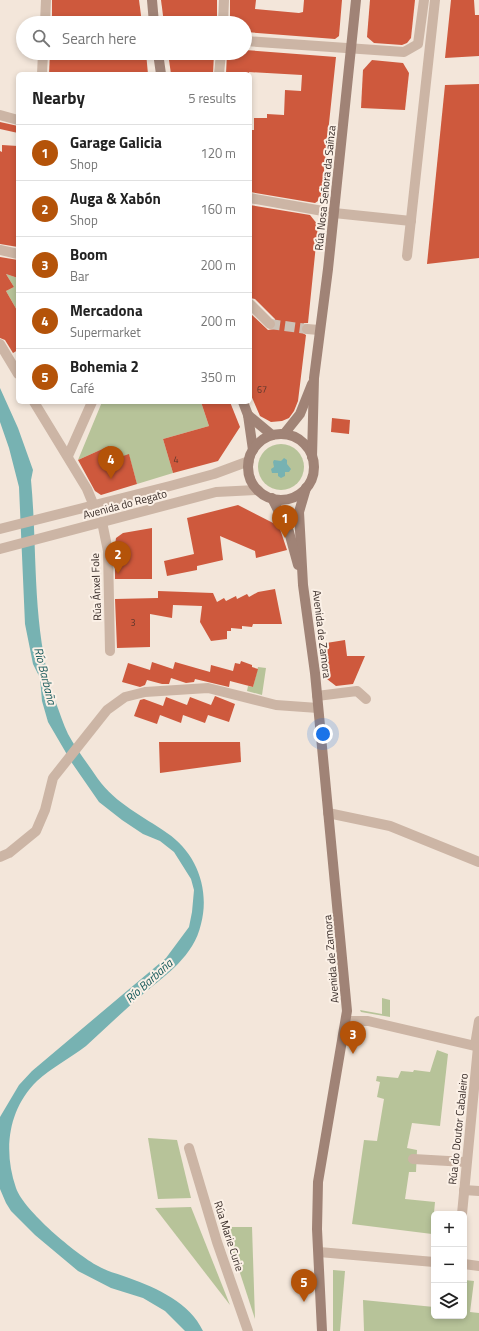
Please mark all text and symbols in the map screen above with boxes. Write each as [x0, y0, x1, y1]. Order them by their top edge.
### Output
search box [16, 16, 252, 60]
icon: search [30, 27, 52, 49]
text: Search here [62, 27, 136, 50]
text: Nearby [32, 85, 85, 111]
text: 5 results [188, 88, 236, 108]
street label: Rúa Nosa Señora da Saínza [310, 124, 340, 251]
text: Garage Galicia [70, 131, 162, 154]
text: 1 [41, 143, 49, 163]
text: 120 m [200, 143, 236, 163]
text: Shop [70, 154, 98, 174]
text: Auga & Xabón [70, 187, 161, 210]
text: 2 [41, 199, 49, 219]
text: 160 m [200, 199, 236, 219]
text: Shop [70, 210, 98, 230]
text: Boom [70, 243, 108, 266]
text: 3 [41, 255, 49, 275]
text: 200 m [200, 255, 236, 275]
text: Bar [70, 266, 89, 286]
text: Mercadona [70, 299, 143, 322]
text: 4 [41, 311, 49, 331]
text: 200 m [200, 311, 236, 331]
text: Supermarket [70, 322, 141, 342]
text: Bohemia 2 [70, 355, 139, 378]
text: 5 [41, 367, 49, 387]
text: 350 m [200, 367, 236, 387]
text: Café [70, 378, 94, 398]
house number: 67 [257, 383, 267, 396]
pin: 4 [98, 446, 124, 479]
house number: 4 [173, 453, 179, 466]
street label: Avenida do Regato [81, 485, 169, 523]
pin: 1 [272, 505, 298, 538]
pin: 2 [105, 541, 131, 574]
street label: Rúa Ánxel Fole [87, 552, 105, 621]
street label: Avenida de Zamora [309, 589, 335, 679]
house number: 3 [130, 616, 136, 629]
water label: Río Barbaña [29, 645, 62, 708]
your location [313, 724, 333, 744]
street label: Avenida de Zamora [319, 914, 343, 1004]
water label: Río Barbaña [121, 953, 177, 1007]
pin: 3 [340, 1021, 366, 1054]
street label: Rúa do Doutor Cabaleiro [444, 1072, 472, 1186]
street label: Rúa Marie Curie [210, 1199, 248, 1274]
map controls [431, 1211, 467, 1319]
button: + [431, 1211, 467, 1247]
button: − [431, 1247, 467, 1283]
pin: 5 [291, 1269, 317, 1302]
button: layers [431, 1283, 467, 1319]

